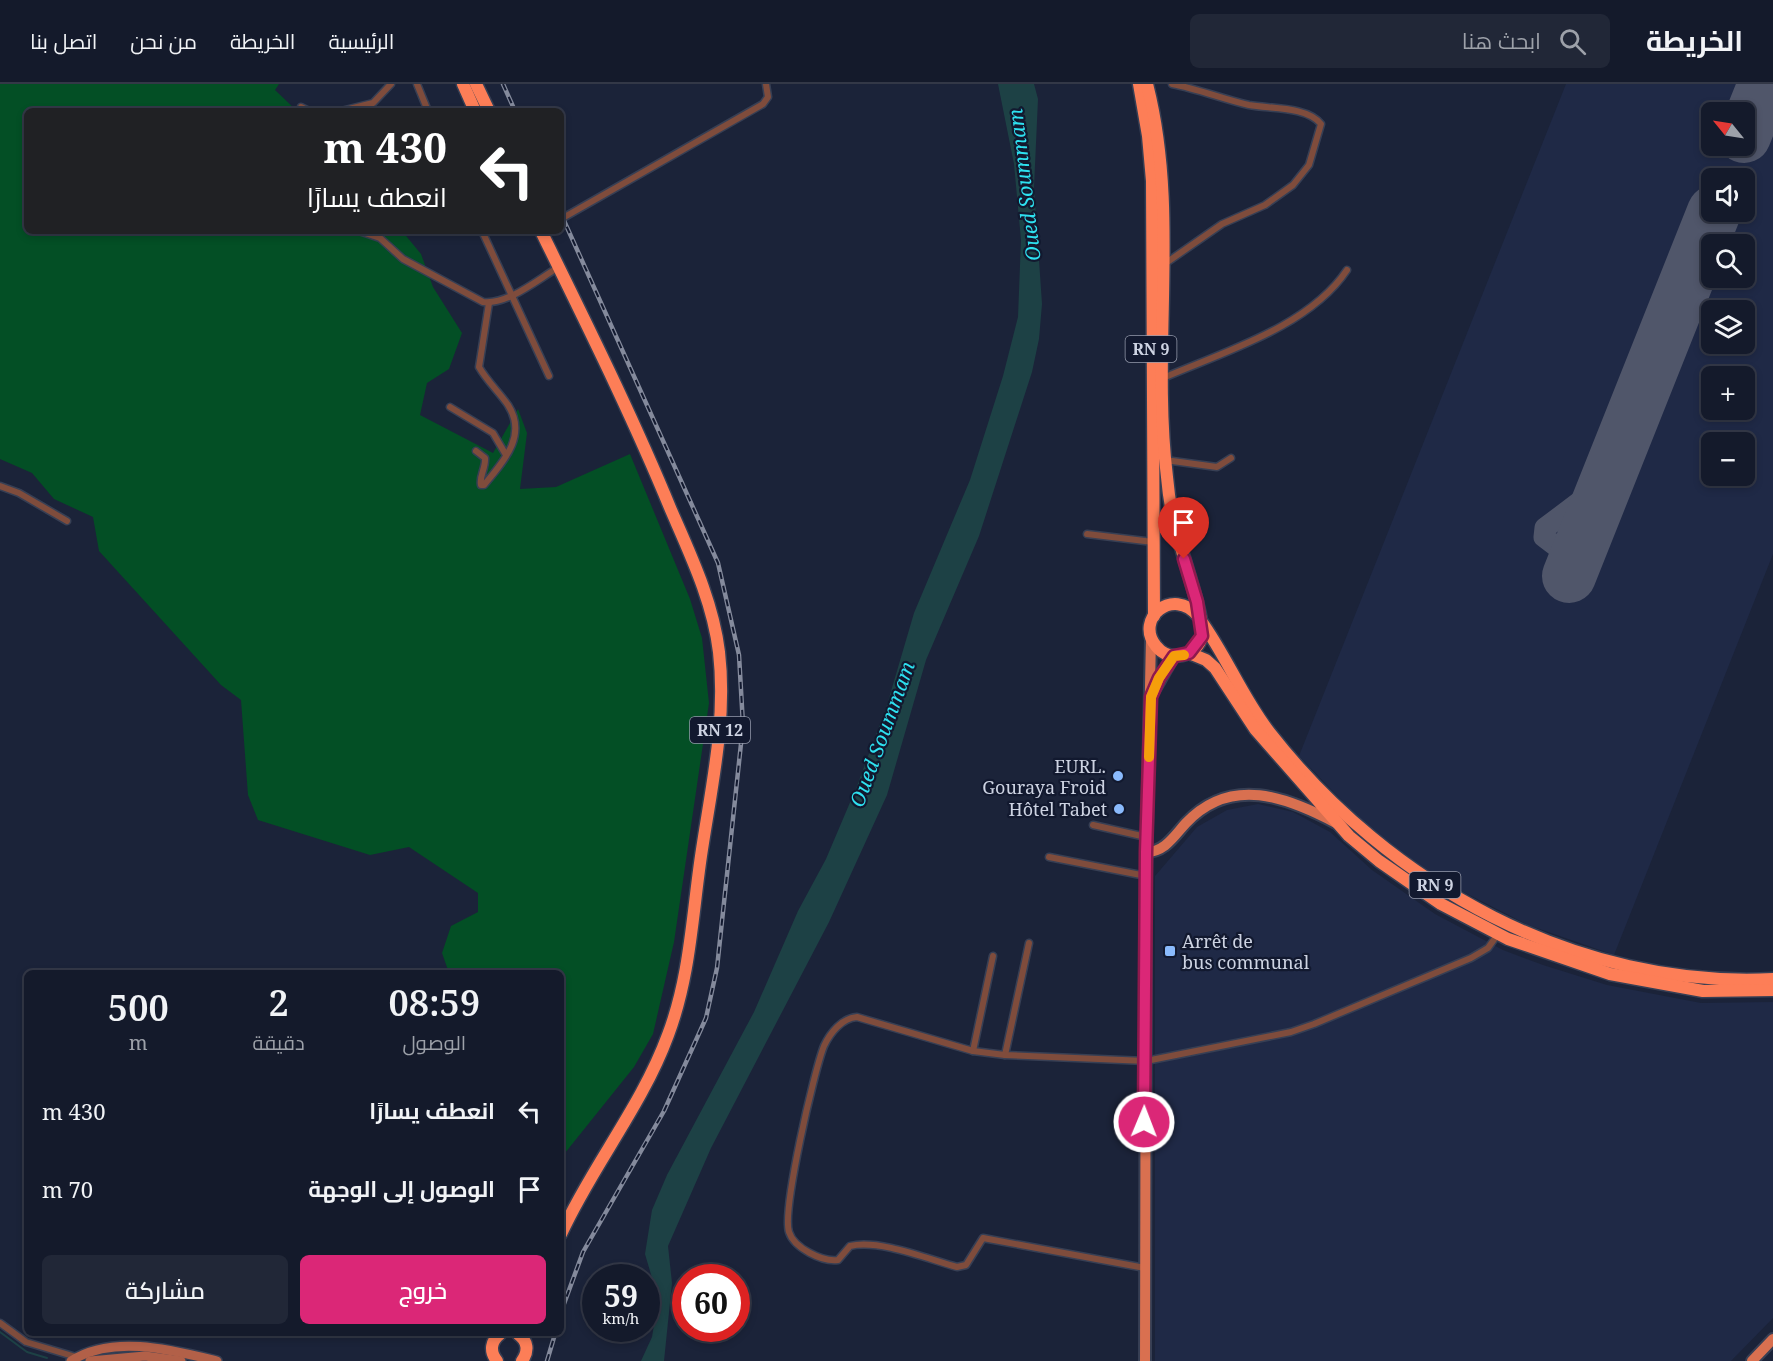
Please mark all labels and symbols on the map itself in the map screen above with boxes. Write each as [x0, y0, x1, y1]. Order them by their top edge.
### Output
north arrow [1701, 102, 1755, 156]
water label: Oued Soummam [1001, 107, 1047, 263]
road number: RN 9 [1126, 336, 1176, 362]
pin [1158, 497, 1209, 559]
water label: Oued Soummam [843, 657, 921, 811]
road number: RN 12 [690, 717, 750, 743]
place label: EURL. Gouraya Froid [982, 754, 1106, 799]
marker: EURL. Gouraya Froid [1111, 769, 1125, 783]
place label: Hôtel Tabet [1008, 797, 1107, 821]
marker: Hôtel Tabet [1112, 802, 1126, 816]
road number: RN 9 [1410, 872, 1460, 898]
place label: Arrêt de bus communal [1182, 929, 1310, 974]
marker: Arrêt de bus communal [1163, 944, 1177, 958]
position arrow [1112, 1090, 1176, 1154]
speed limit sign: 60 [672, 1264, 750, 1342]

